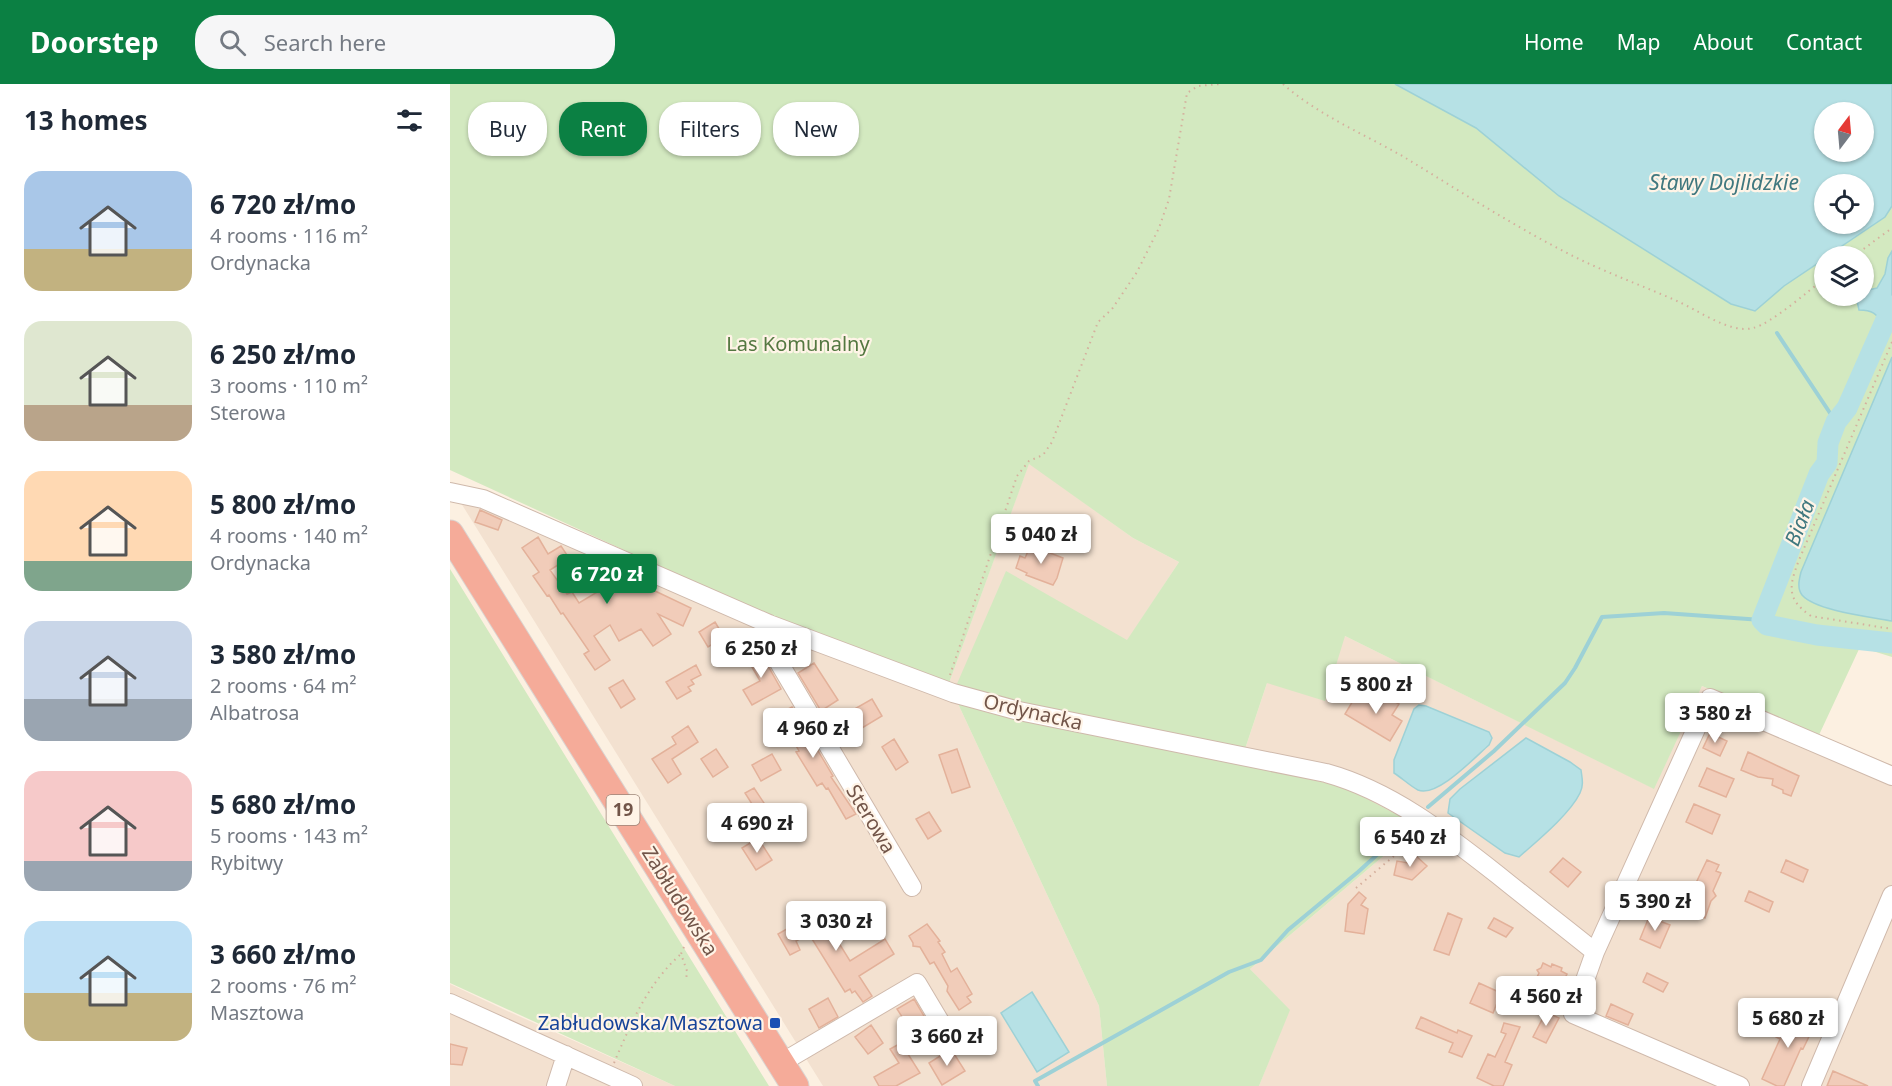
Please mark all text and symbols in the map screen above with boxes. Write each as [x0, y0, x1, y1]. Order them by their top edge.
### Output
search box [195, 15, 615, 69]
text: Doorstep [30, 23, 159, 61]
icon: search [216, 26, 249, 59]
text: Search here [264, 27, 386, 57]
text: Home [1524, 28, 1584, 56]
text: Map [1617, 28, 1660, 56]
text: About [1693, 28, 1753, 56]
text: Contact [1786, 28, 1862, 56]
text: 13 homes [24, 102, 148, 138]
chip: Buy [468, 102, 547, 156]
chip: Rent [559, 102, 647, 156]
chip: Filters [659, 102, 761, 156]
chip: New [773, 102, 859, 156]
north arrow [1814, 102, 1874, 162]
map controls [1814, 102, 1874, 306]
icon: filters [393, 104, 426, 137]
water label: Stawy Dojlidzkie [1649, 168, 1799, 196]
button: locate [1814, 174, 1874, 234]
text: 6 720 zł/mo [210, 186, 356, 222]
icon: home [72, 195, 144, 267]
text: 4 rooms · 116 m² [210, 222, 368, 249]
button: layers [1814, 246, 1874, 306]
text: Ordynacka [210, 249, 311, 276]
park label: Las Komunalny [726, 330, 870, 357]
text: 6 250 zł/mo [210, 336, 356, 372]
icon: home [72, 345, 144, 417]
text: 3 rooms · 110 m² [210, 372, 368, 399]
text: Sterowa [210, 399, 286, 426]
text: 5 800 zł/mo [210, 486, 356, 522]
icon: home [72, 495, 144, 567]
water label: Biała [1778, 495, 1821, 550]
pin: 5 040 zł [979, 514, 1103, 565]
text: 5 040 zł [1005, 520, 1077, 547]
text: 4 rooms · 140 m² [210, 522, 368, 549]
text: Ordynacka [210, 549, 311, 576]
pin: 6 720 zł [545, 554, 669, 605]
text: 6 720 zł [571, 560, 643, 587]
pin: 6 250 zł [699, 628, 823, 679]
text: 6 250 zł [725, 634, 797, 661]
text: 3 580 zł/mo [210, 636, 356, 672]
icon: home [72, 645, 144, 717]
pin: 5 800 zł [1314, 664, 1438, 715]
text: 5 800 zł [1340, 670, 1412, 697]
text: 2 rooms · 64 m² [210, 672, 357, 699]
street label: Ordynacka [981, 687, 1085, 736]
pin: 3 580 zł [1653, 693, 1777, 744]
text: Albatrosa [210, 699, 299, 726]
text: 3 580 zł [1679, 699, 1751, 726]
pin: 4 960 zł [751, 708, 875, 759]
text: 4 960 zł [777, 714, 849, 741]
street label: Sterowa [840, 779, 903, 858]
text: 5 680 zł/mo [210, 786, 356, 822]
icon: home [72, 795, 144, 867]
road number: 19 [606, 795, 640, 825]
pin: 4 690 zł [695, 803, 819, 854]
text: 4 690 zł [721, 809, 793, 836]
pin: 6 540 zł [1348, 817, 1472, 868]
text: 5 rooms · 143 m² [210, 822, 368, 849]
text: 6 540 zł [1374, 823, 1446, 850]
street label: Zabłudowska [636, 841, 725, 960]
text: Rybitwy [210, 849, 283, 876]
pin: 5 390 zł [1593, 881, 1717, 932]
text: 5 390 zł [1619, 887, 1691, 914]
pin: 3 030 zł [774, 901, 898, 952]
text: 3 030 zł [800, 907, 872, 934]
text: 3 660 zł/mo [210, 936, 356, 972]
icon: home [72, 945, 144, 1017]
text: 2 rooms · 76 m² [210, 972, 357, 999]
pin: 4 560 zł [1484, 976, 1608, 1027]
text: 4 560 zł [1510, 982, 1582, 1009]
pin: 5 680 zł [1726, 998, 1850, 1049]
text: Masztowa [210, 999, 304, 1026]
text: 5 680 zł [1752, 1004, 1824, 1031]
place label: Zabłudowska/Masztowa [538, 1009, 763, 1036]
marker: Zabłudowska/Masztowa [768, 1016, 782, 1030]
pin: 3 660 zł [885, 1016, 1009, 1067]
text: 3 660 zł [911, 1022, 983, 1049]

